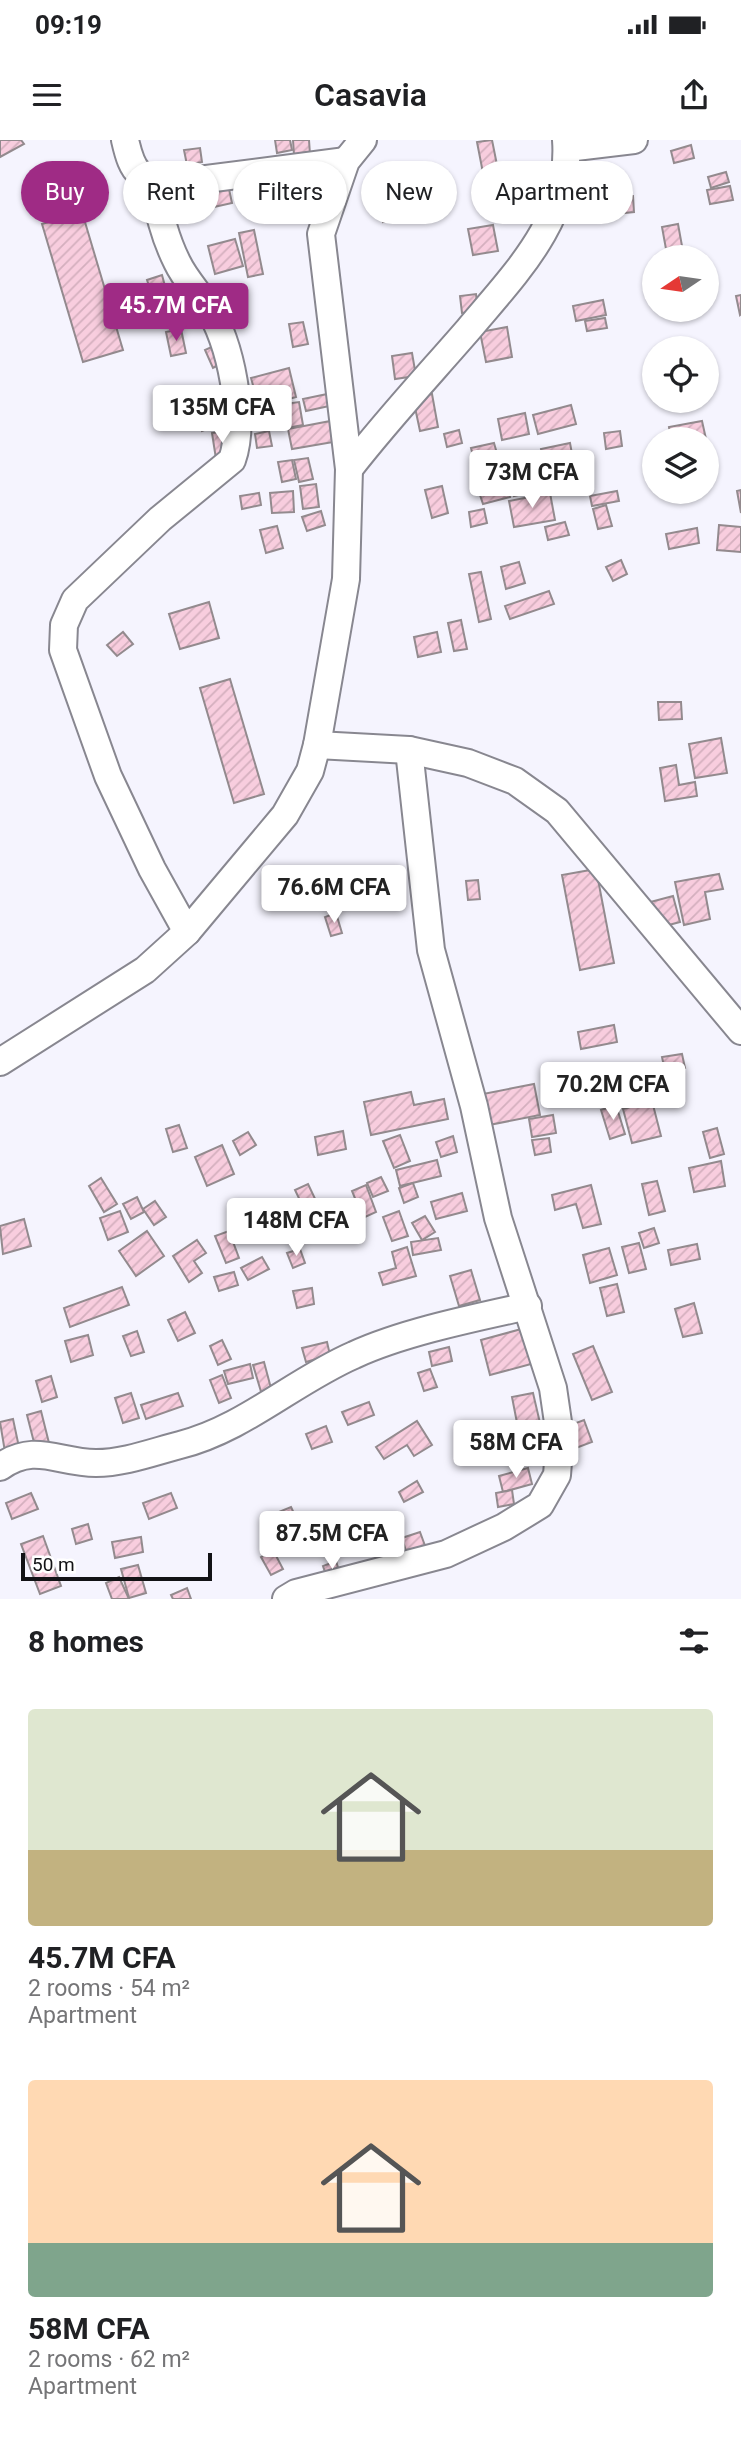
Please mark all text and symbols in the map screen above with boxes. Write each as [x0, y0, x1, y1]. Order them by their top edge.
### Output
text: 09:19 [35, 10, 102, 40]
icon: menu [28, 76, 66, 114]
text: Casavia [314, 76, 427, 114]
icon: share [675, 76, 713, 114]
chip: Buy [21, 161, 109, 224]
chip: Rent [123, 161, 219, 224]
chip: Filters [233, 161, 347, 224]
chip: New [361, 161, 457, 224]
chip: Apartment [471, 161, 633, 224]
north arrow [642, 245, 719, 322]
map controls [642, 245, 719, 504]
pin: 45.7M CFA [96, 284, 256, 343]
text: 45.7M CFA [119, 292, 233, 319]
button: locate [642, 336, 719, 413]
pin: 135M CFA [150, 386, 294, 445]
text: 135M CFA [169, 394, 275, 421]
button: layers [642, 427, 719, 504]
pin: 73M CFA [467, 450, 597, 510]
text: 73M CFA [485, 459, 579, 486]
pin: 76.6M CFA [254, 866, 414, 925]
text: 76.6M CFA [277, 874, 391, 901]
pin: 70.2M CFA [533, 1062, 693, 1122]
text: 70.2M CFA [556, 1071, 670, 1098]
pin: 148M CFA [224, 1198, 368, 1258]
text: 148M CFA [243, 1207, 349, 1234]
pin: 58M CFA [451, 1420, 581, 1480]
text: 58M CFA [469, 1429, 563, 1456]
pin: 87.5M CFA [252, 1512, 412, 1571]
text: 87.5M CFA [275, 1520, 389, 1547]
scale bar [21, 1550, 212, 1582]
text: 50 m [32, 1553, 75, 1576]
icon: filters [675, 1622, 713, 1660]
text: 8 homes [28, 1624, 144, 1659]
icon: home [308, 1754, 434, 1880]
text: 45.7M CFA [28, 1940, 176, 1975]
text: 2 rooms · 54 m² [28, 1975, 190, 2002]
text: Apartment [28, 2002, 137, 2029]
icon: home [308, 2125, 434, 2251]
text: 58M CFA [28, 2311, 150, 2346]
text: 2 rooms · 62 m² [28, 2346, 190, 2373]
text: Apartment [28, 2373, 137, 2400]

